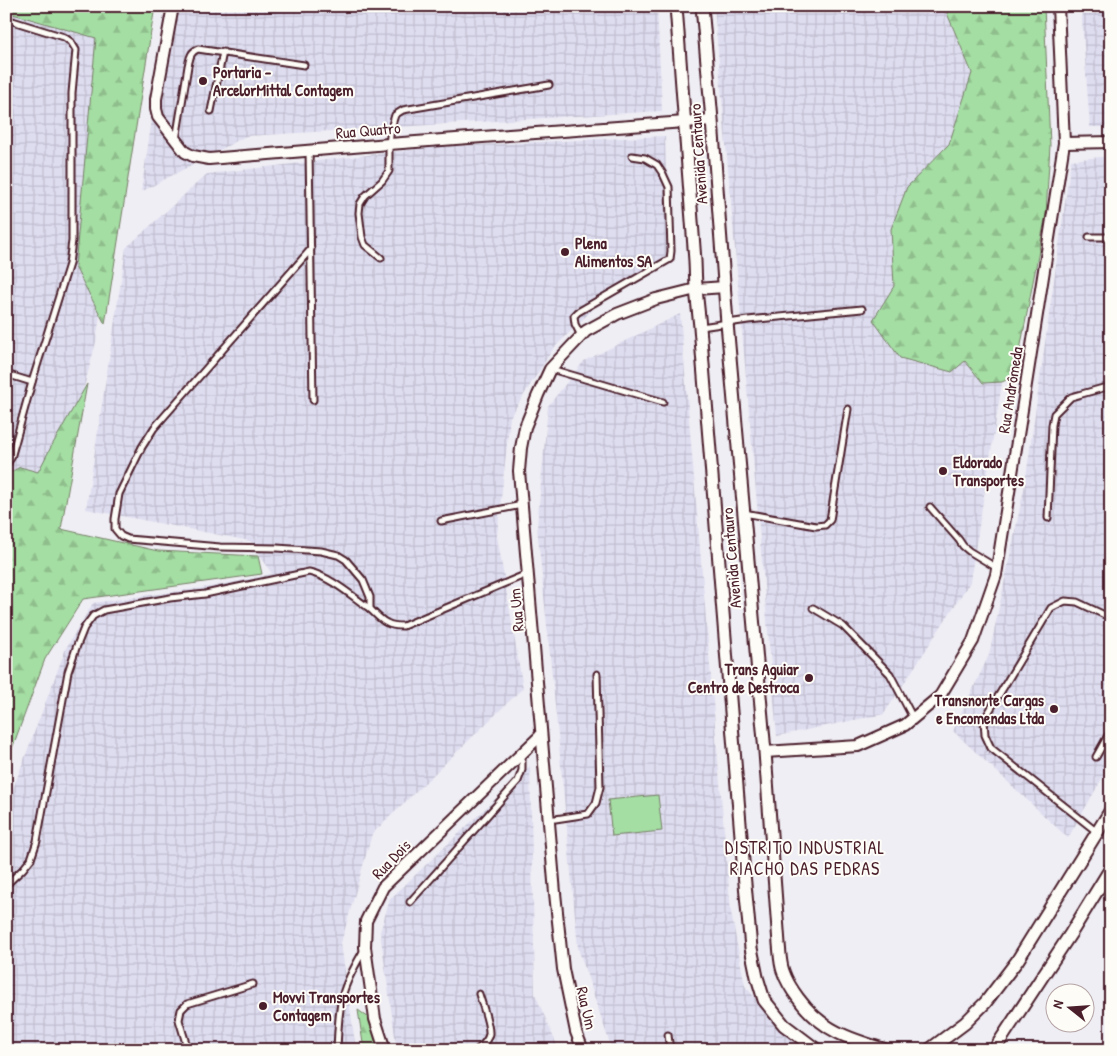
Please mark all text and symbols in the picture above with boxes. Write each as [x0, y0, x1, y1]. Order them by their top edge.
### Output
place label: Portaria - ArcelorMittal Contagem [213, 61, 353, 102]
marker: Portaria - ArcelorMittal Contagem [197, 75, 209, 87]
street label: Avenida Centauro [683, 102, 712, 205]
street label: Rua Quatro [335, 116, 402, 144]
place label: Plena Alimentos SA [575, 232, 652, 272]
marker: Plena Alimentos SA [559, 246, 571, 258]
street label: Rua Andrômeda [992, 345, 1028, 435]
place label: Eldorado Transportes [952, 451, 1025, 492]
marker: Eldorado Transportes [937, 465, 949, 477]
street label: Avenida Centauro [716, 506, 746, 609]
street label: Rua Um [503, 587, 529, 633]
place label: Trans Aguiar Centro de Destroca [688, 658, 800, 698]
marker: Trans Aguiar Centro de Destroca [803, 672, 815, 684]
place label: Transnorte Cargas e Encomendas Ltda [934, 689, 1045, 729]
marker: Transnorte Cargas e Encomendas Ltda [1048, 703, 1060, 715]
street label: Rua Dois [367, 834, 415, 884]
district label: DISTRITO INDUSTRIAL RIACHO DAS PEDRAS [725, 835, 885, 881]
street label: Rua Um [571, 984, 603, 1032]
north arrow [1044, 984, 1094, 1034]
place label: Movvi Transportes Contagem [273, 986, 381, 1027]
text: N [1047, 997, 1067, 1010]
marker: Movvi Transportes Contagem [257, 1000, 269, 1012]

